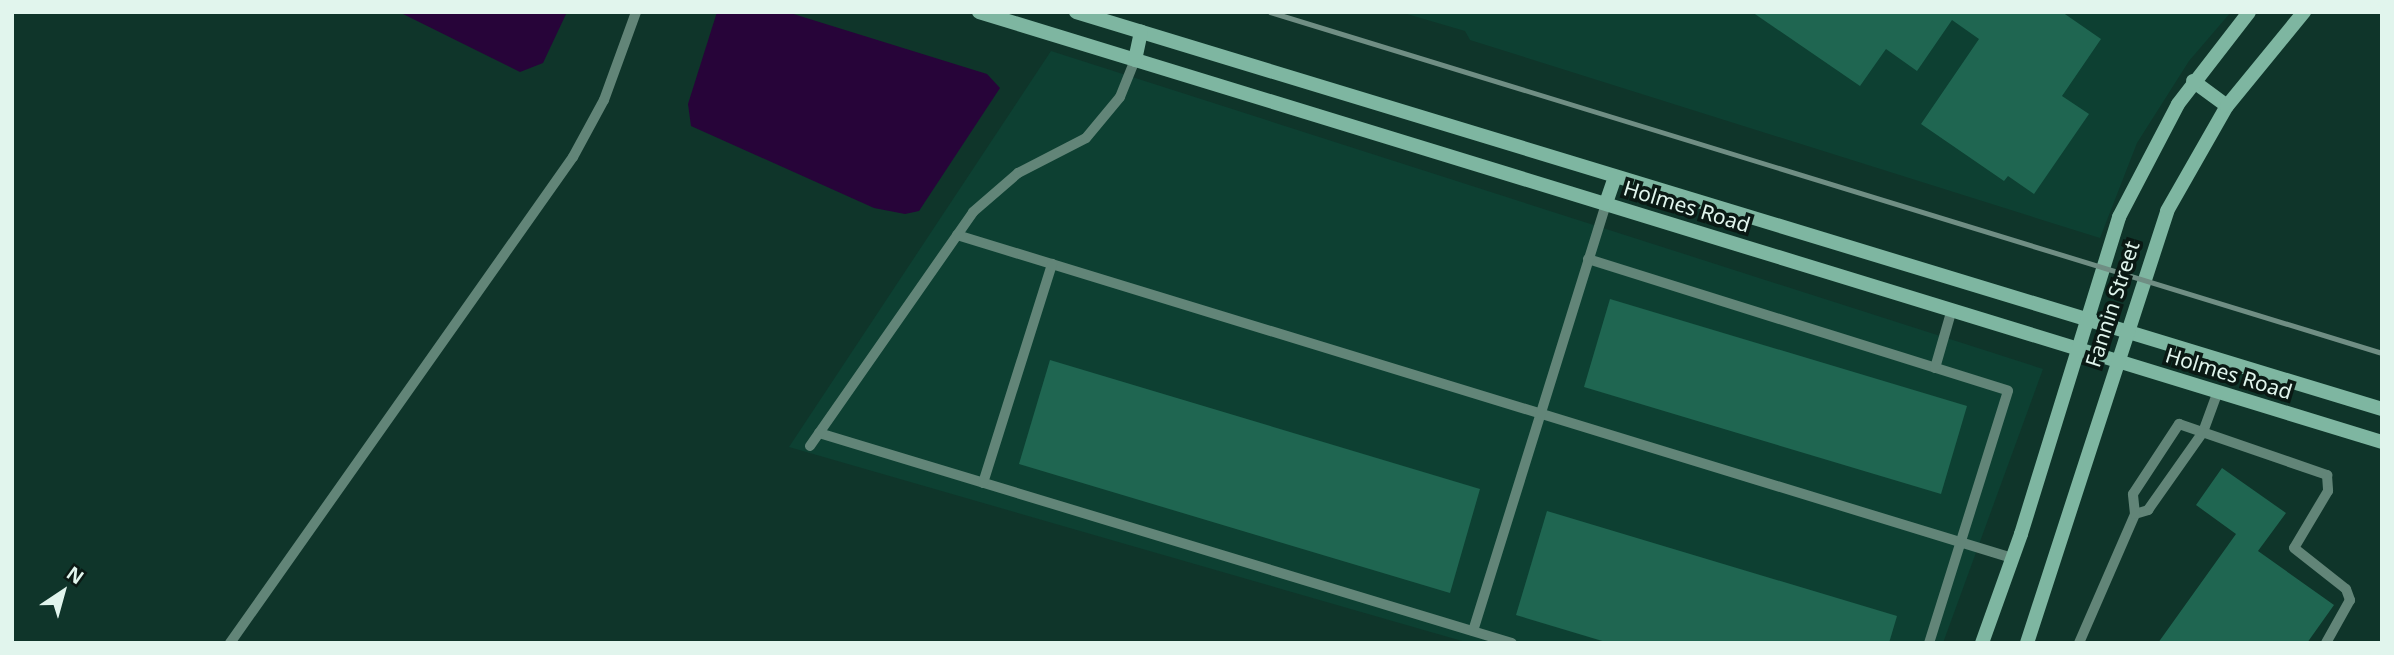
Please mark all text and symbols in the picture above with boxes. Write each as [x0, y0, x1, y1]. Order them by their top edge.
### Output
street label: Holmes Road [1621, 175, 1753, 237]
street label: Fannin Street [2080, 238, 2144, 370]
street label: Holmes Road [2163, 342, 2295, 404]
north arrow [28, 557, 98, 627]
text: N [61, 560, 89, 590]

